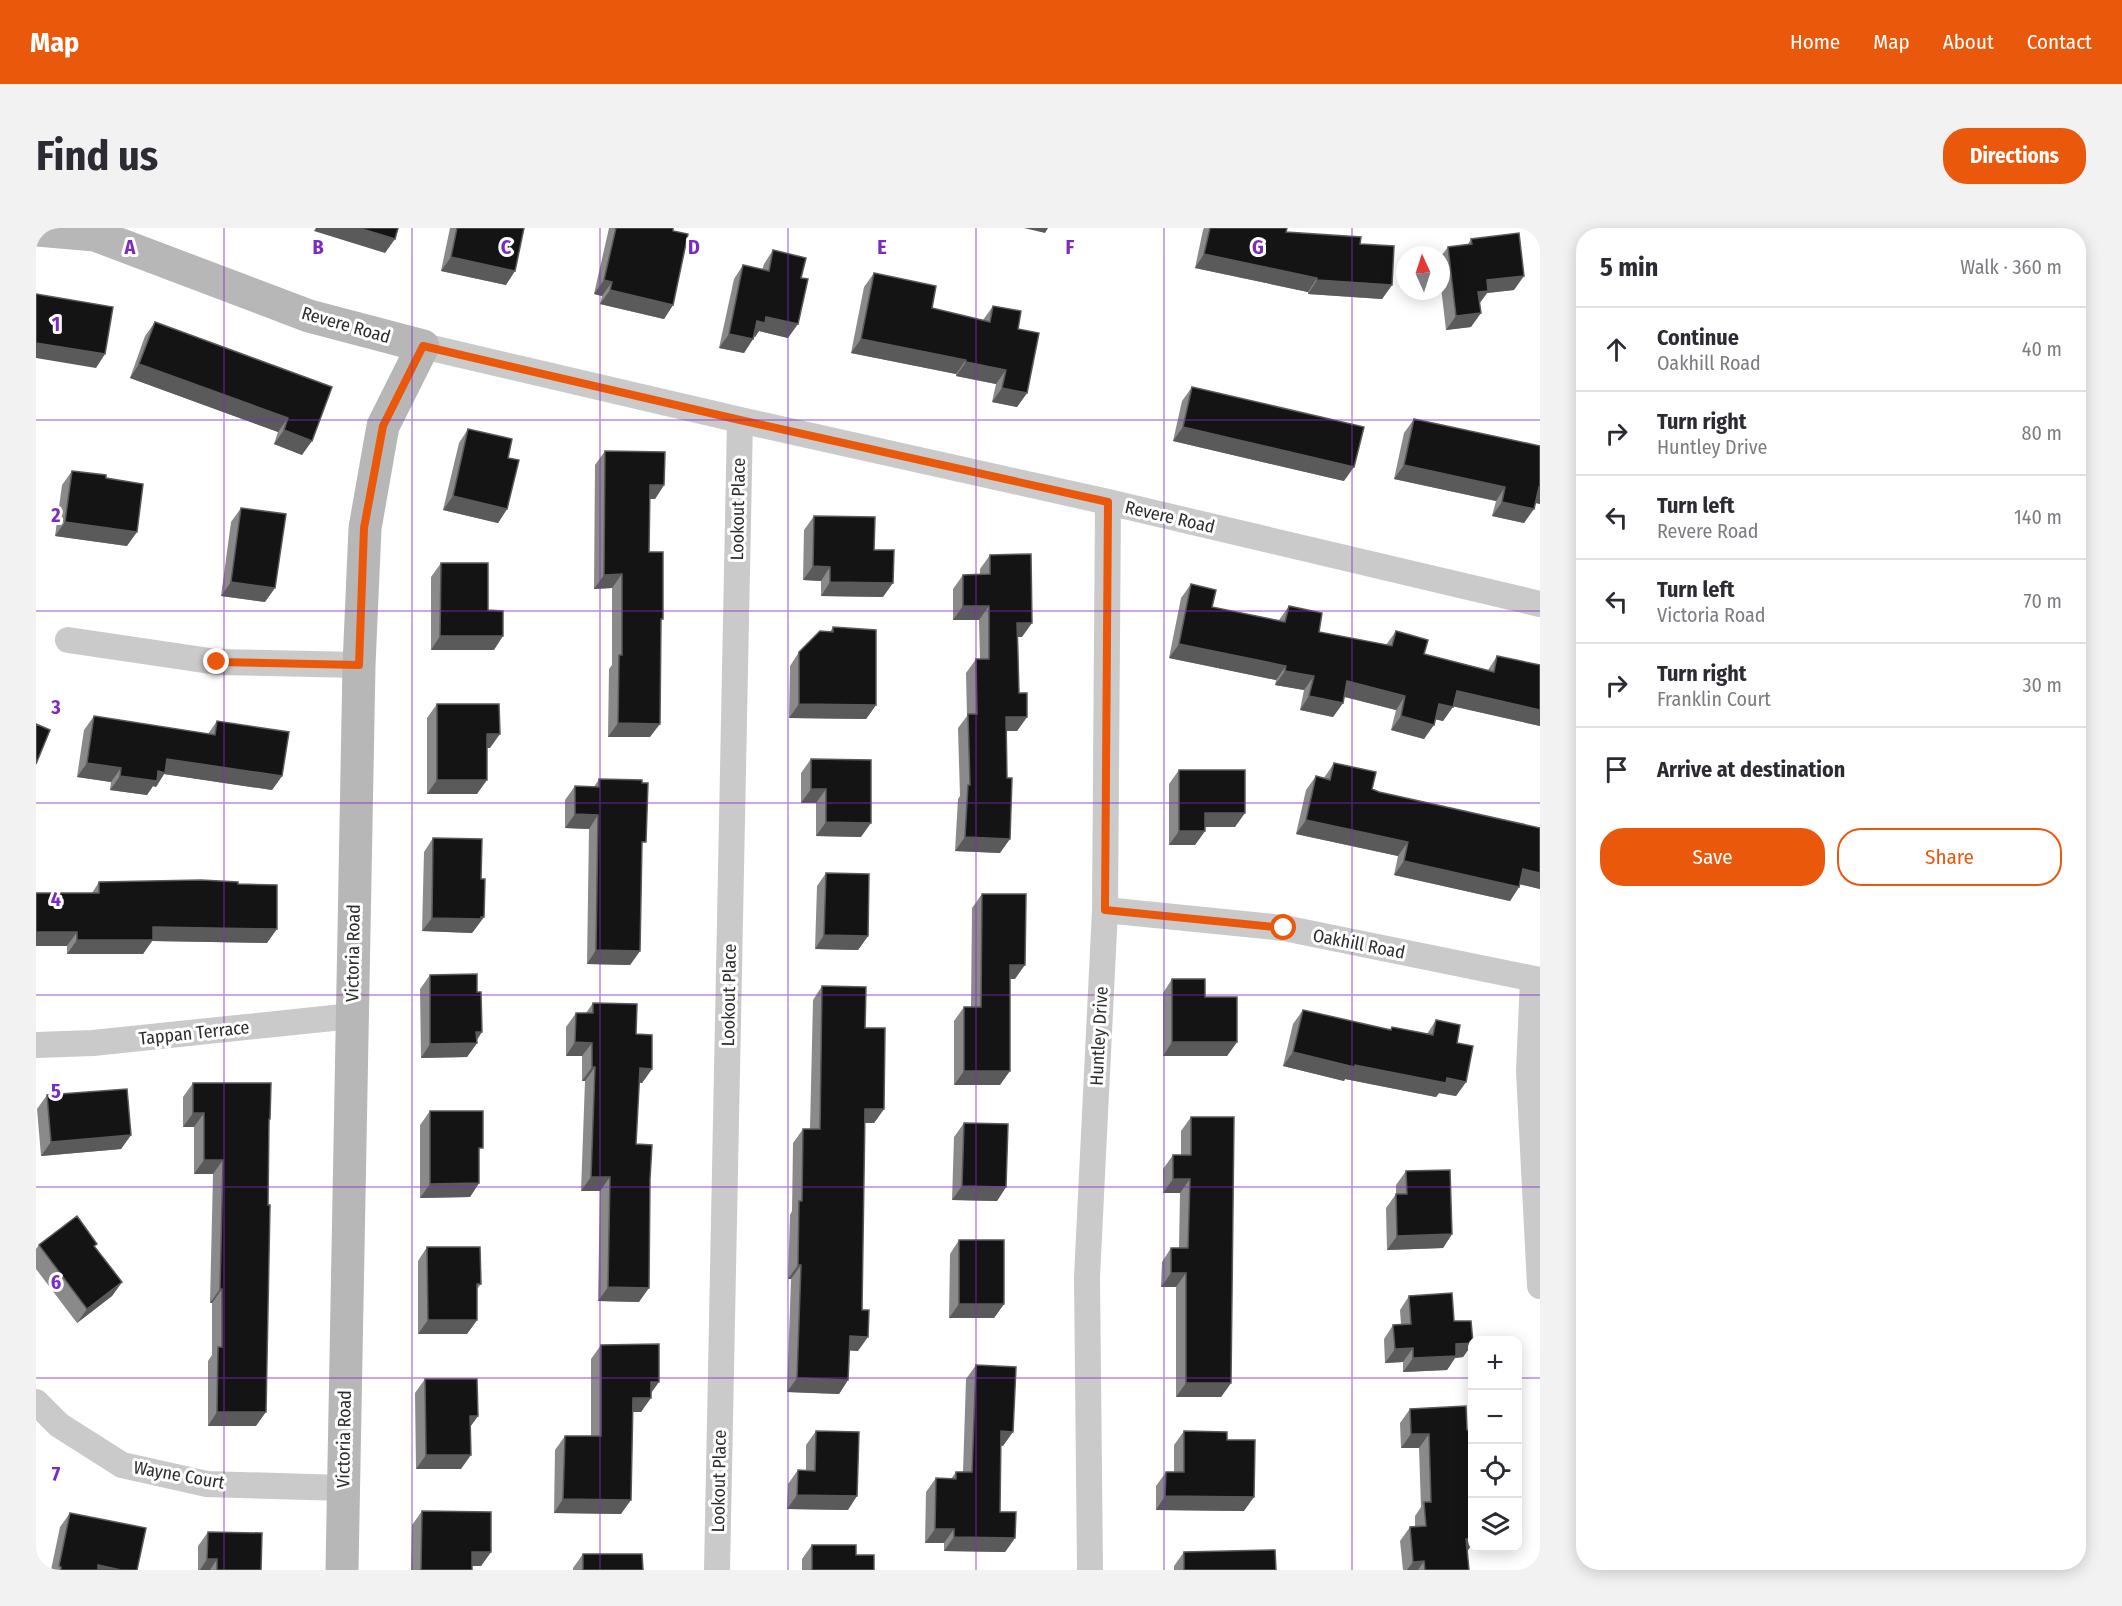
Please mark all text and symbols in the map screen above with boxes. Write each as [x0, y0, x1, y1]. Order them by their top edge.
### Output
text: Map [30, 26, 79, 59]
text: Home [1790, 29, 1840, 55]
text: Map [1873, 29, 1910, 55]
text: About [1943, 29, 1994, 55]
text: Contact [2027, 29, 2092, 55]
button: Directions [1943, 128, 2086, 184]
text: Find us [36, 131, 158, 181]
text: A [124, 235, 137, 259]
text: B [312, 235, 324, 259]
text: C [501, 235, 512, 259]
text: D [688, 235, 700, 259]
text: E [877, 235, 887, 259]
text: F [1066, 235, 1075, 259]
text: G [1252, 235, 1264, 259]
north arrow [1396, 246, 1450, 300]
text: 5 min [1600, 252, 1658, 283]
text: Walk · 360 m [1960, 255, 2062, 279]
street label: Revere Road [299, 302, 393, 348]
text: 1 [52, 312, 60, 336]
text: Continue [1657, 324, 1739, 351]
icon: ahead [1600, 333, 1633, 366]
text: 40 m [2022, 337, 2062, 361]
text: Oakhill Road [1657, 351, 1761, 375]
text: Turn right [1657, 408, 1746, 435]
icon: right [1600, 417, 1633, 450]
text: 80 m [2022, 421, 2062, 445]
text: Huntley Drive [1657, 435, 1767, 459]
street label: Lookout Place [726, 457, 750, 561]
text: Turn left [1657, 492, 1735, 519]
street label: Revere Road [1123, 496, 1217, 538]
icon: left [1600, 501, 1633, 534]
text: 2 [50, 503, 61, 527]
text: 140 m [2014, 505, 2062, 529]
text: Revere Road [1657, 519, 1759, 543]
text: Turn left [1657, 576, 1735, 603]
icon: left [1600, 585, 1633, 618]
text: 70 m [2024, 589, 2062, 613]
text: Victoria Road [1657, 603, 1766, 627]
route end [203, 648, 229, 674]
text: Turn right [1657, 660, 1746, 687]
icon: right [1600, 669, 1633, 702]
text: 30 m [2022, 673, 2062, 697]
text: Franklin Court [1657, 687, 1771, 711]
text: 3 [50, 695, 61, 719]
icon: arrive [1600, 753, 1633, 786]
text: Arrive at destination [1657, 756, 1845, 783]
button: Save [1600, 828, 1825, 886]
button: Share [1837, 828, 2062, 886]
text: 4 [51, 887, 61, 911]
street label: Victoria Road [341, 904, 365, 1002]
route start [1270, 914, 1296, 940]
street label: Oakhill Road [1311, 924, 1407, 964]
street label: Lookout Place [717, 943, 741, 1047]
street label: Huntley Drive [1085, 986, 1113, 1086]
street label: Tappan Terrace [138, 1016, 250, 1050]
text: 5 [51, 1079, 61, 1103]
text: 6 [51, 1270, 61, 1294]
map controls [1468, 1336, 1522, 1552]
button: + [1468, 1336, 1522, 1390]
street label: Victoria Road [332, 1390, 356, 1488]
button: − [1468, 1390, 1522, 1444]
street label: Lookout Place [707, 1429, 731, 1533]
button: locate [1468, 1444, 1522, 1498]
street label: Wayne Court [132, 1456, 226, 1494]
text: 7 [52, 1462, 61, 1486]
button: layers [1468, 1498, 1522, 1552]

